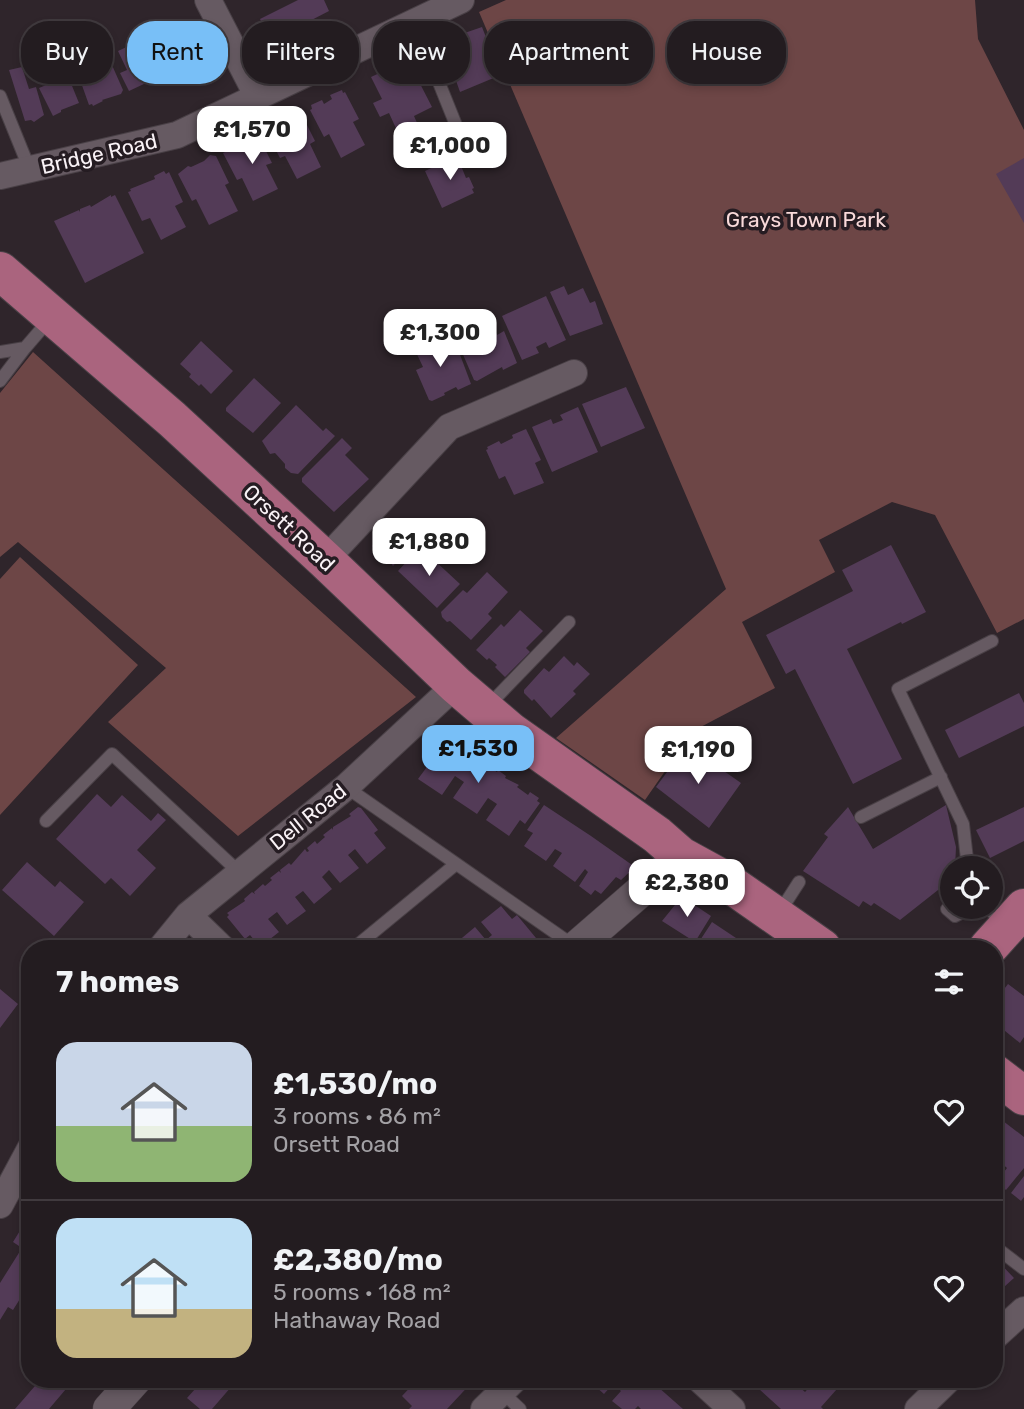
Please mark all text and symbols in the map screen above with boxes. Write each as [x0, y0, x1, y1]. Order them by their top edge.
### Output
chip: Buy [21, 21, 113, 84]
chip: Rent [127, 21, 228, 84]
chip: Filters [242, 21, 359, 84]
chip: New [373, 21, 470, 84]
chip: Apartment [484, 21, 653, 84]
chip: House [667, 21, 786, 84]
pin: £1,570 [195, 106, 309, 166]
text: £1,570 [213, 115, 291, 143]
pin: £1,000 [393, 122, 507, 182]
street label: Bridge Road [38, 128, 160, 179]
text: £1,000 [409, 131, 491, 159]
park label: Grays Town Park [726, 207, 886, 232]
pin: £1,300 [383, 310, 497, 369]
text: £1,300 [400, 318, 480, 346]
street label: Orsett Road [238, 479, 340, 576]
pin: £1,880 [372, 518, 486, 578]
text: £1,880 [388, 527, 470, 555]
pin: £1,530 [421, 726, 535, 785]
pin: £1,190 [641, 726, 755, 786]
text: £1,530 [438, 734, 518, 762]
text: £1,190 [661, 735, 735, 763]
street label: Dell Road [264, 778, 351, 855]
map controls [940, 856, 1003, 919]
button: locate [940, 856, 1003, 919]
pin: £2,380 [630, 860, 744, 919]
text: £2,380 [645, 868, 729, 896]
icon: filters [930, 963, 968, 1001]
text: 7 homes [56, 964, 179, 1000]
text: £1,530/mo [273, 1066, 437, 1102]
icon: home [112, 1070, 196, 1154]
icon: heart [930, 1093, 968, 1131]
text: 3 rooms · 86 m² [273, 1102, 441, 1130]
text: Orsett Road [273, 1130, 400, 1158]
text: £2,380/mo [273, 1242, 443, 1278]
icon: home [112, 1246, 196, 1330]
icon: heart [930, 1269, 968, 1307]
text: 5 rooms · 168 m² [273, 1278, 451, 1306]
text: Hathaway Road [273, 1306, 440, 1334]

